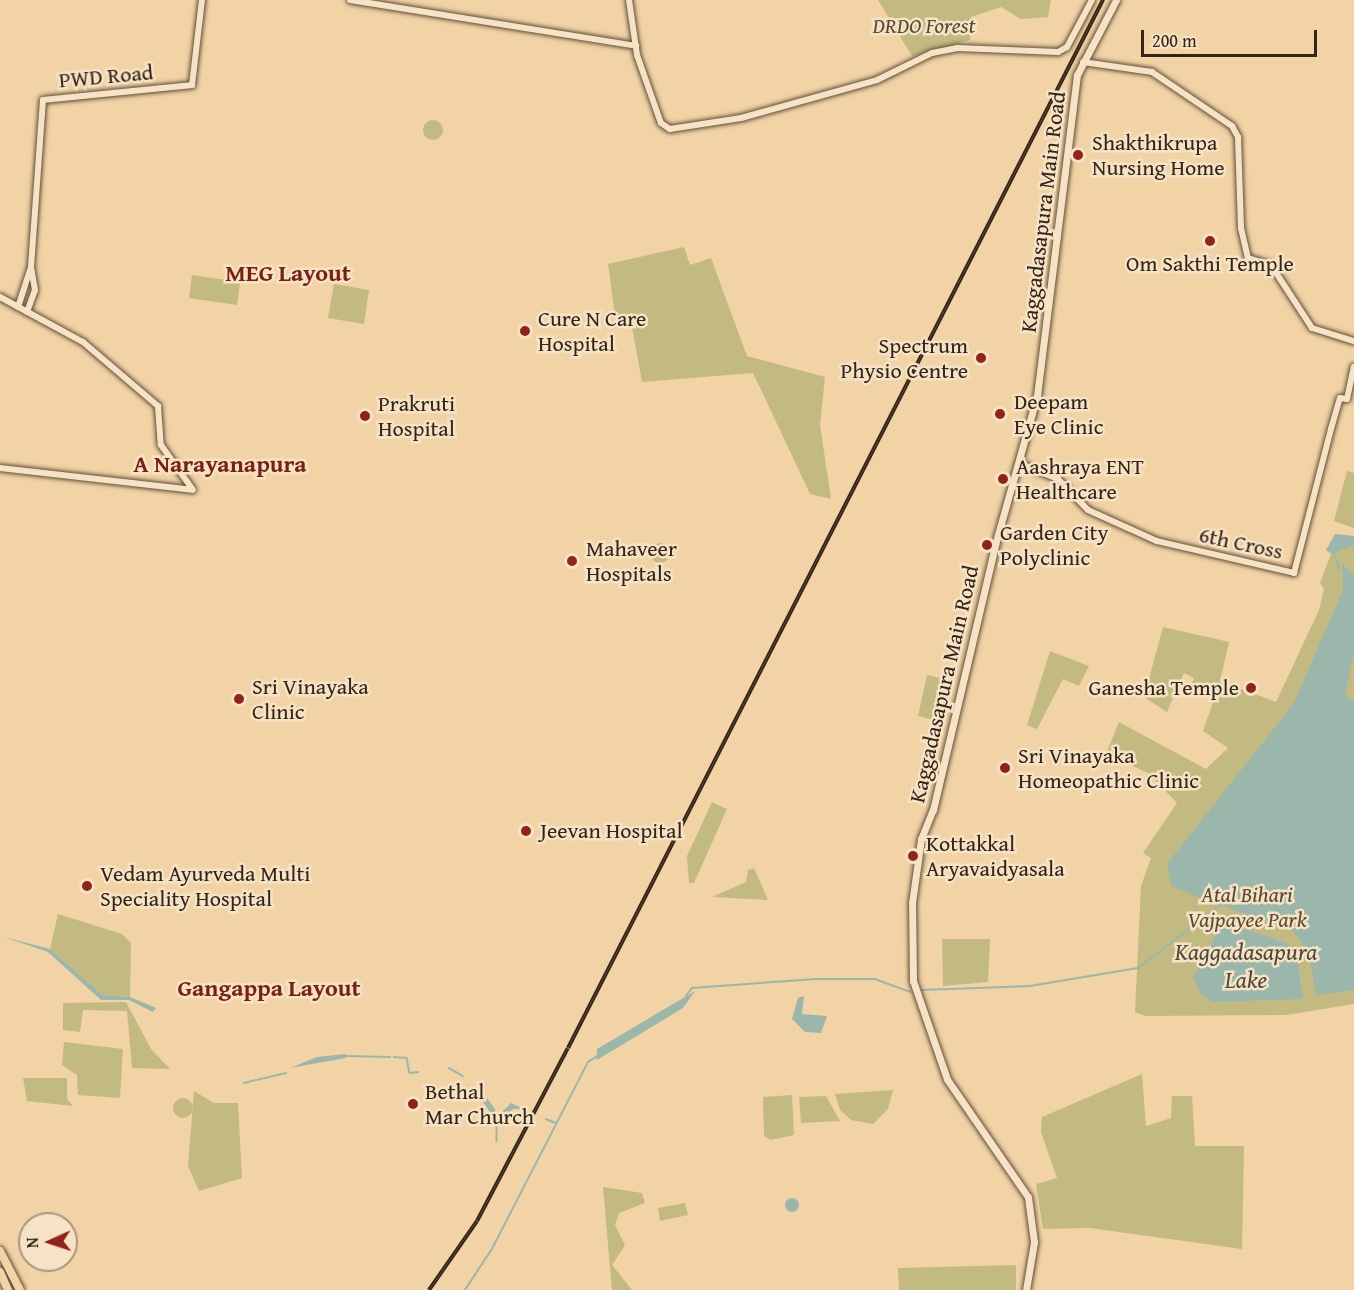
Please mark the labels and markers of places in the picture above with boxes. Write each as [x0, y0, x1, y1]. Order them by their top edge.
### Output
place label: Shakthikrupa Nursing Home [1092, 129, 1225, 180]
marker: Shakthikrupa Nursing Home [1069, 146, 1087, 164]
marker: Om Sakthi Temple [1203, 234, 1217, 248]
place label: Om Sakthi Temple [1126, 251, 1294, 277]
place label: Cure N Care Hospital [538, 305, 646, 356]
marker: Cure N Care Hospital [516, 322, 534, 340]
place label: Spectrum Physio Centre [840, 332, 968, 384]
marker: Spectrum Physio Centre [972, 349, 990, 367]
place label: Deepam Eye Clinic [1014, 388, 1103, 440]
place label: Prakruti Hospital [378, 390, 455, 442]
marker: Deepam Eye Clinic [991, 405, 1009, 423]
marker: Prakruti Hospital [356, 407, 374, 425]
place label: Aashraya ENT Healthcare [1016, 453, 1144, 505]
marker: Aashraya ENT Healthcare [994, 470, 1012, 488]
place label: Garden City Polyclinic [1000, 519, 1108, 570]
place label: Mahaveer Hospitals [586, 535, 677, 586]
marker: Garden City Polyclinic [978, 536, 996, 554]
marker: Mahaveer Hospitals [563, 552, 581, 570]
place label: Sri Vinayaka Clinic [252, 673, 369, 724]
place label: Ganesha Temple [1088, 675, 1239, 701]
marker: Ganesha Temple [1244, 681, 1258, 695]
marker: Sri Vinayaka Clinic [230, 690, 248, 708]
place label: Sri Vinayaka Homeopathic Clinic [1018, 742, 1199, 794]
marker: Sri Vinayaka Homeopathic Clinic [996, 759, 1014, 777]
place label: Jeevan Hospital [540, 818, 683, 844]
marker: Jeevan Hospital [517, 822, 535, 840]
place label: Kottakkal Aryavaidyasala [926, 830, 1065, 882]
marker: Kottakkal Aryavaidyasala [904, 847, 922, 865]
place label: Vedam Ayurveda Multi Speciality Hospital [100, 860, 310, 912]
marker: Vedam Ayurveda Multi Speciality Hospital [78, 877, 96, 895]
place label: Bethal Mar Church [425, 1078, 534, 1130]
marker: Bethal Mar Church [406, 1097, 420, 1111]

